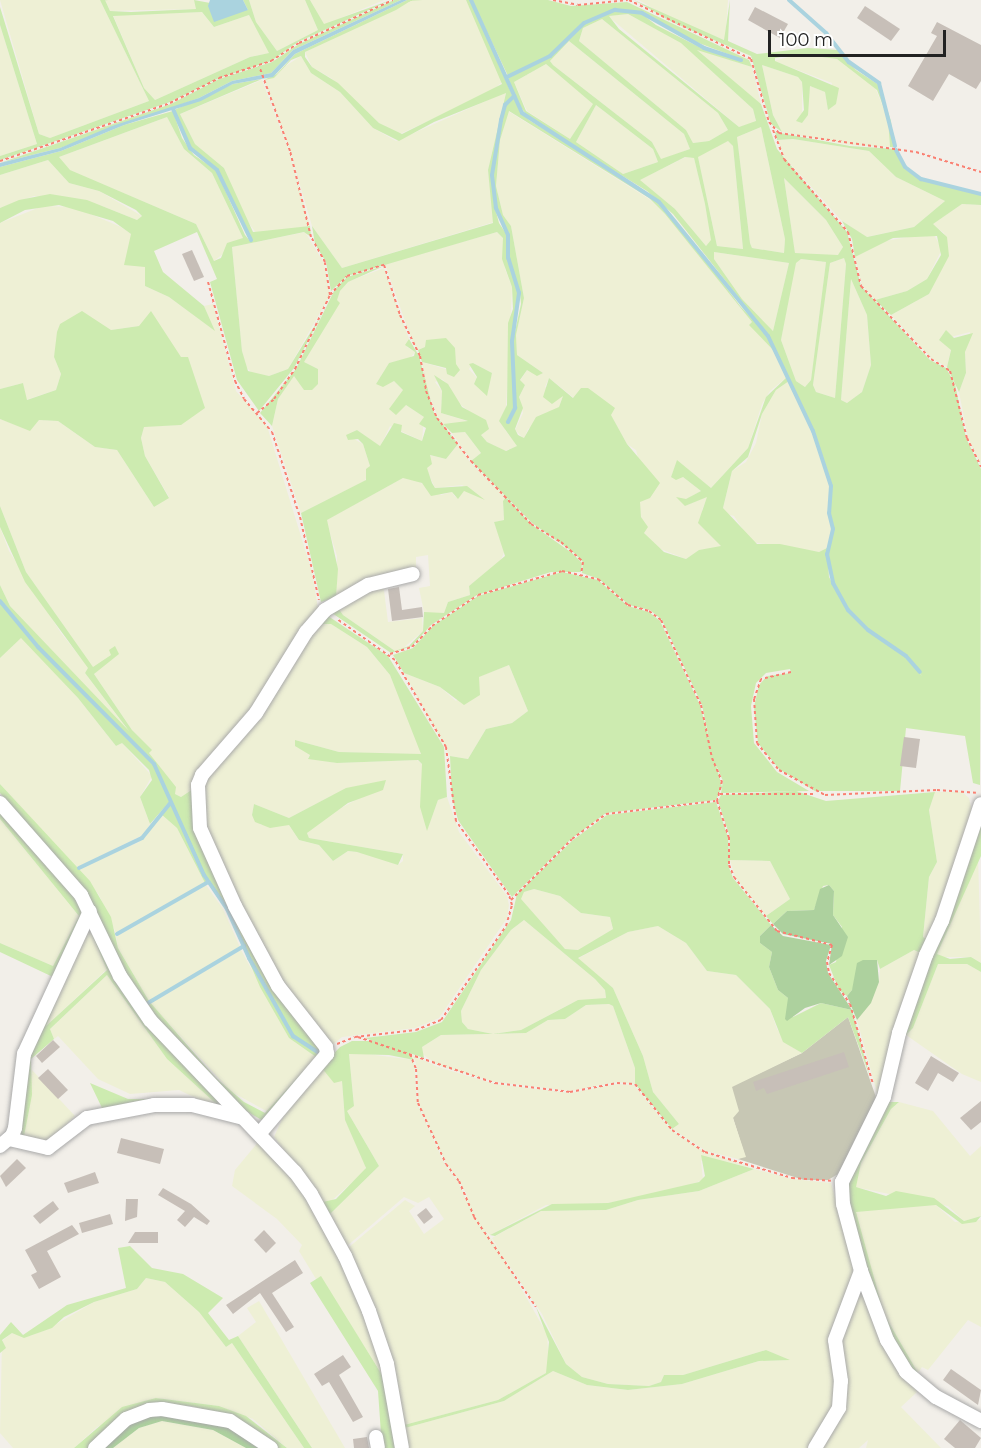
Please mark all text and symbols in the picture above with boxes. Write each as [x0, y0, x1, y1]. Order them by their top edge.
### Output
scale bar [771, 18, 950, 56]
text: 100 m [779, 29, 833, 51]

